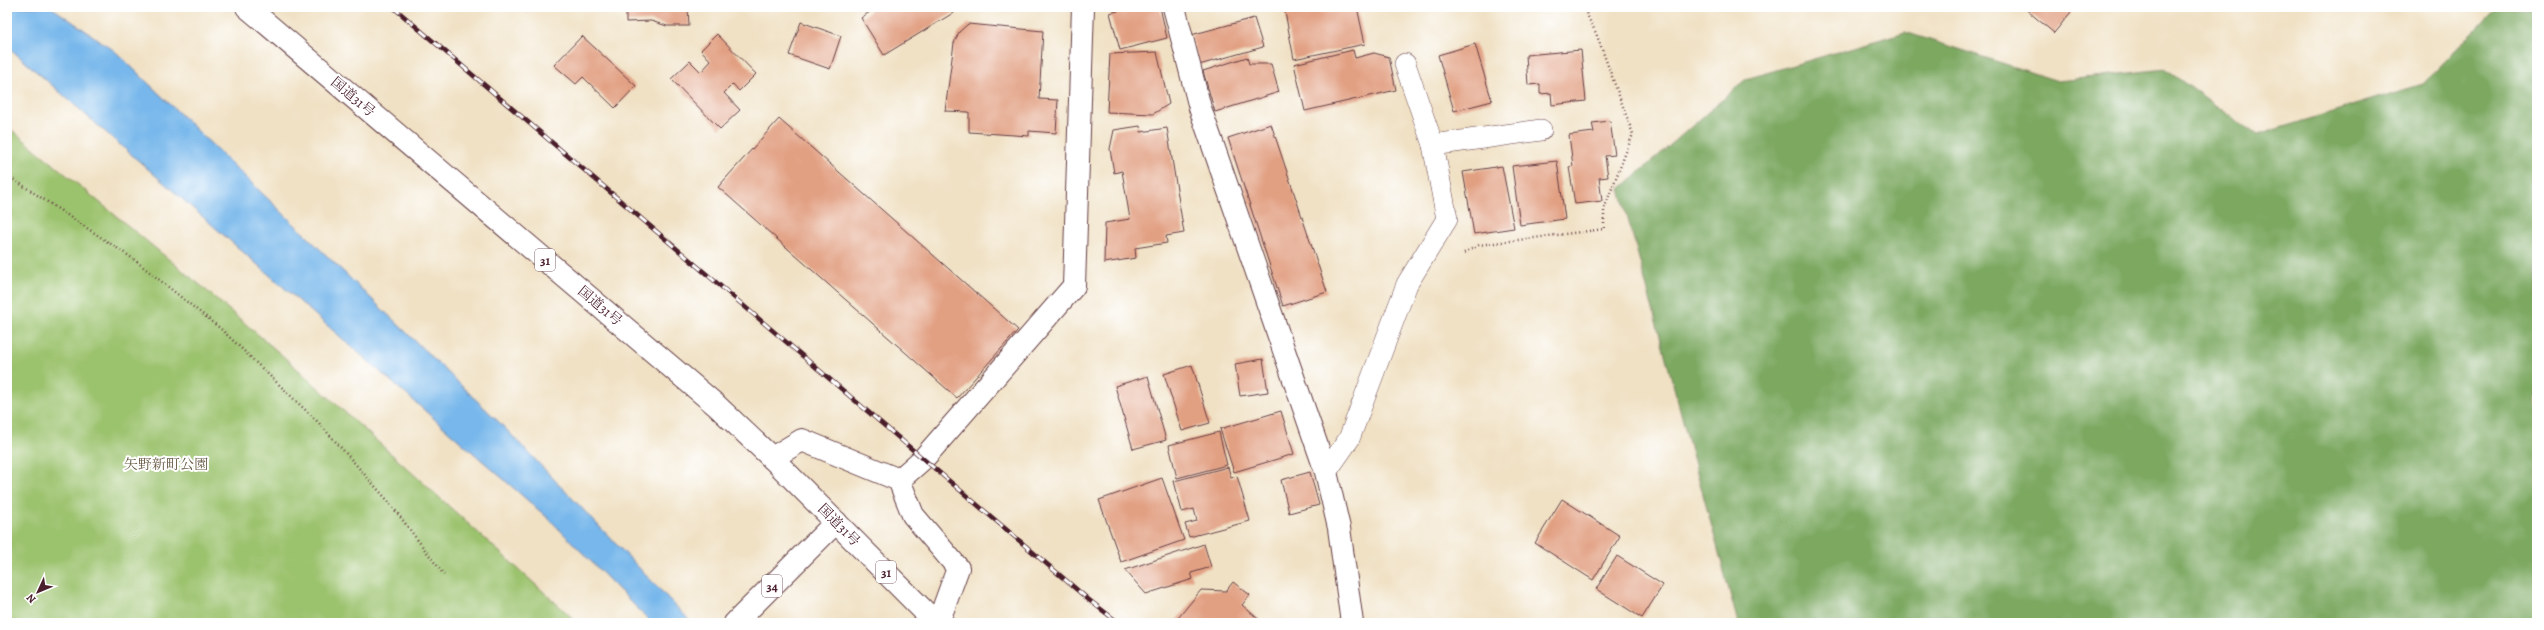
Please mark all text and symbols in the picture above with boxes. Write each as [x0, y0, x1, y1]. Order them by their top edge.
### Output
street label: 国道31号 [327, 73, 379, 121]
road number: 31 [535, 249, 555, 271]
street label: 国道31号 [574, 282, 626, 330]
park label: 矢野新町公園 [124, 455, 208, 474]
street label: 国道31号 [814, 500, 864, 550]
road number: 31 [876, 561, 896, 583]
north arrow [18, 572, 58, 612]
road number: 34 [762, 575, 782, 597]
text: N [23, 591, 39, 607]

